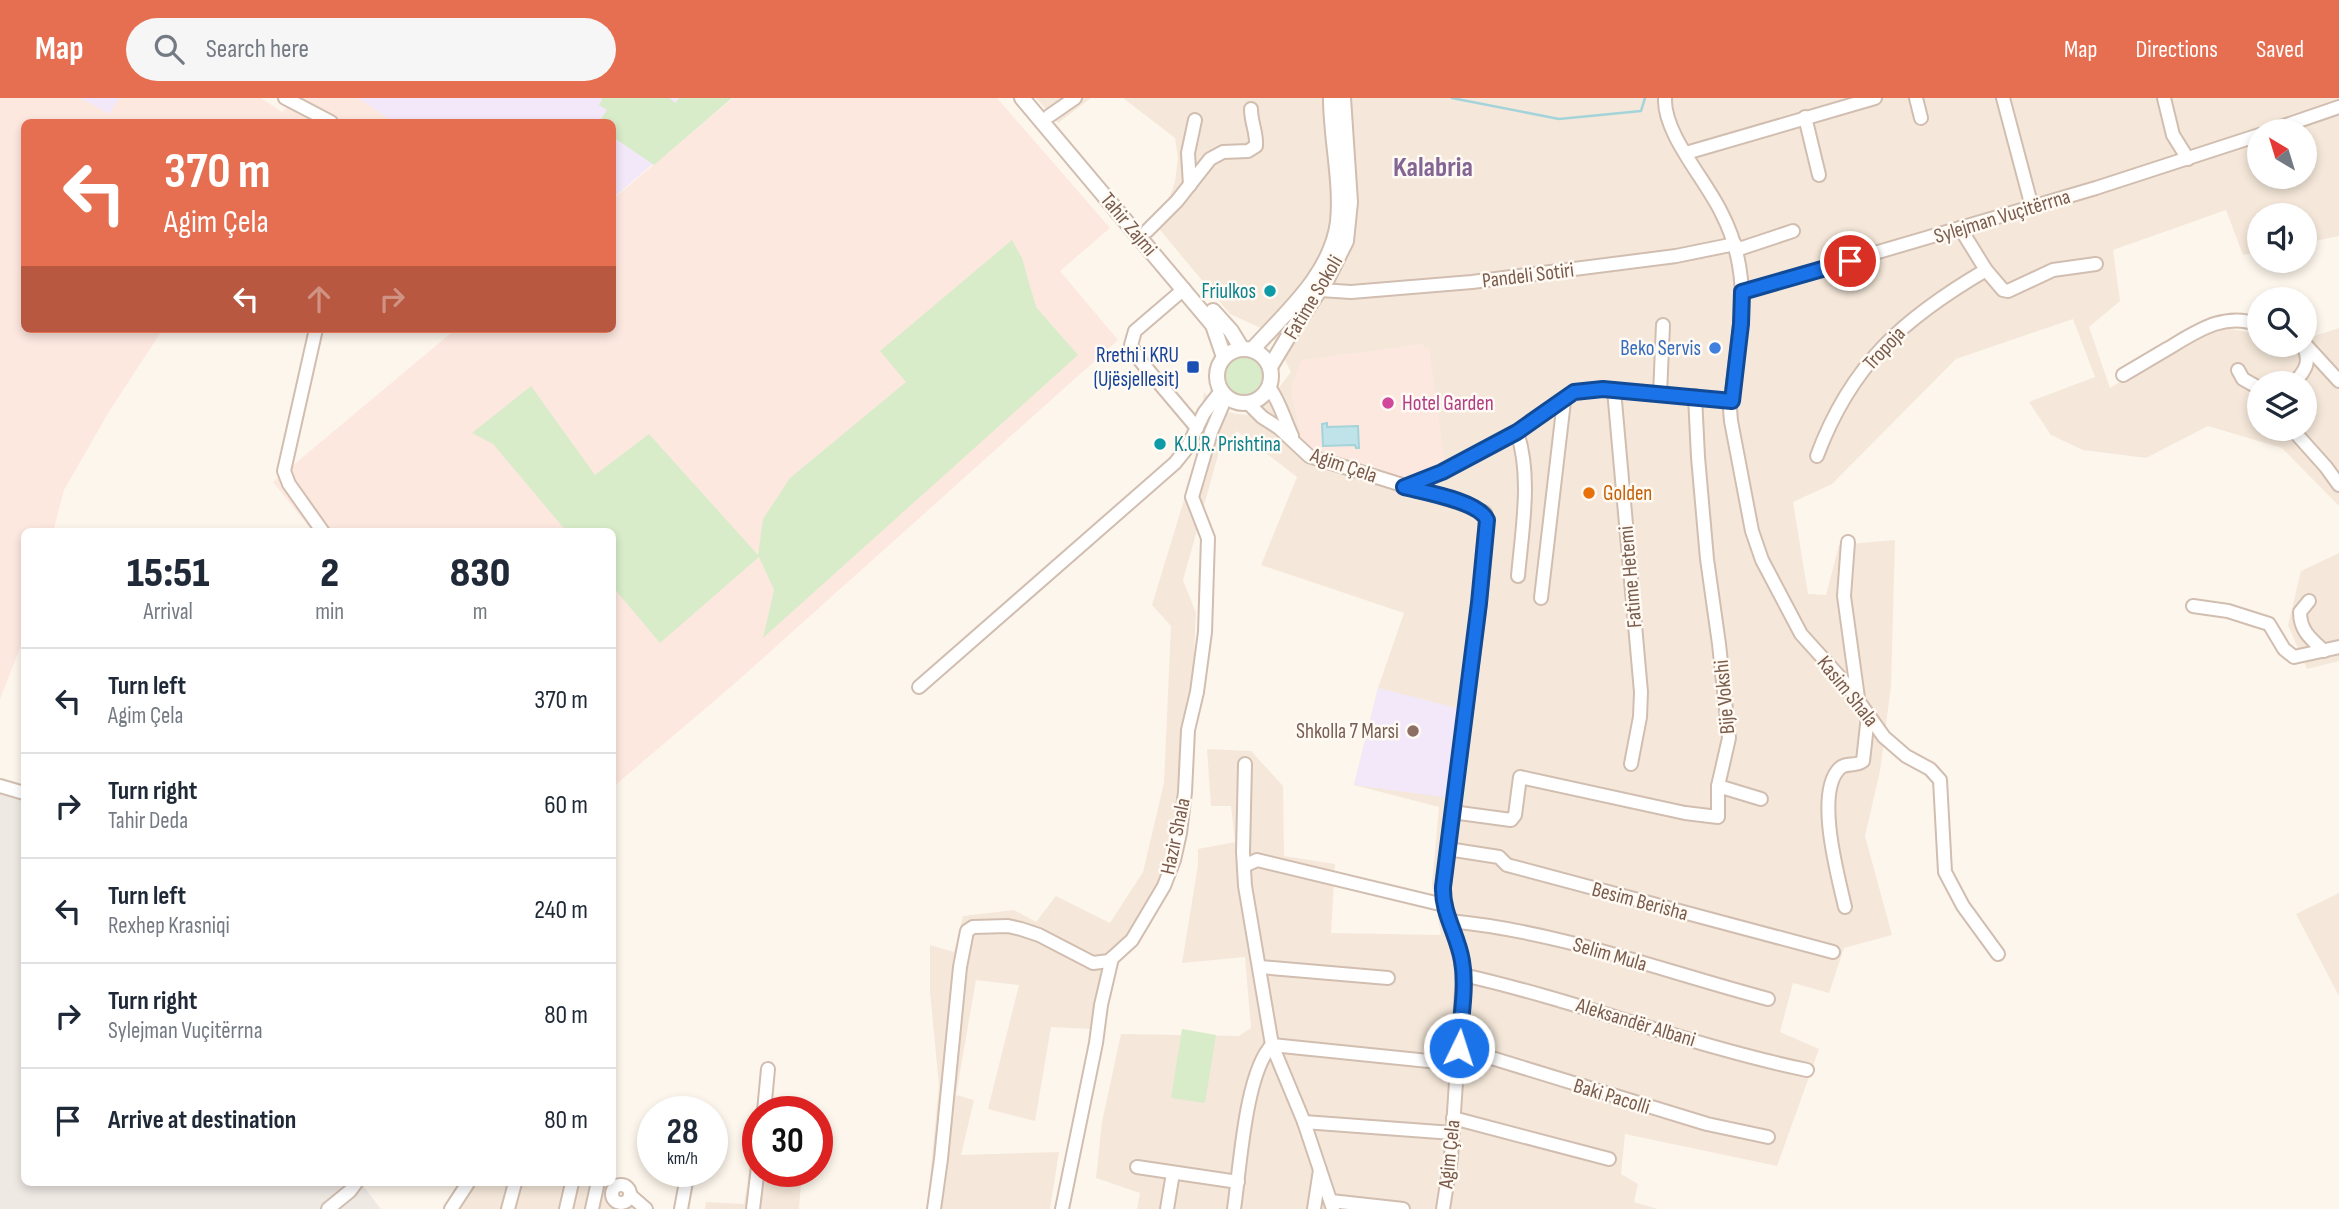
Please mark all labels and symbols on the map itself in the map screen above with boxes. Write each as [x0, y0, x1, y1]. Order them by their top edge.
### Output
north arrow [2247, 119, 2317, 189]
district label: Kalabria [1393, 151, 1473, 184]
street label: Sylejman Vuçitërrna [1931, 184, 2073, 249]
street label: Tahir Zajmi [1095, 187, 1162, 261]
pin [1820, 231, 1880, 291]
street label: Fatime Sokoli [1279, 251, 1348, 344]
street label: Pandeli Sotiri [1481, 257, 1575, 294]
place label: Friulkos [1202, 279, 1256, 304]
marker: Friulkos [1262, 283, 1278, 299]
street label: Tropoja [1858, 321, 1911, 375]
place label: Beko Servis [1620, 336, 1701, 361]
marker: Beko Servis [1707, 340, 1723, 356]
place label: Rrethi i KRU (Ujësjellesit) [1093, 343, 1179, 392]
marker: Rrethi i KRU (Ujësjellesit) [1185, 359, 1201, 375]
place label: Hotel Garden [1402, 391, 1494, 416]
marker: Hotel Garden [1380, 395, 1396, 411]
place label: K.U.R. Prishtina [1174, 432, 1281, 457]
marker: K.U.R. Prishtina [1152, 436, 1168, 452]
street label: Agim Çela [1306, 442, 1380, 488]
place label: Golden [1603, 481, 1652, 506]
marker: Golden [1581, 485, 1597, 501]
street label: Fatime Hetemi [1614, 525, 1647, 629]
street label: Kasim Shala [1812, 651, 1884, 732]
street label: Bije Vokshi [1709, 659, 1740, 735]
place label: Shkolla 7 Marsi [1296, 719, 1399, 744]
marker: Shkolla 7 Marsi [1405, 723, 1421, 739]
street label: Hazir Shala [1155, 796, 1196, 877]
street label: Besim Berisha [1589, 877, 1691, 926]
street label: Selim Mula [1570, 932, 1650, 977]
street label: Aleksandër Albani [1572, 992, 1698, 1052]
position arrow [1422, 1011, 1496, 1085]
street label: Baki Pacolli [1571, 1073, 1653, 1120]
speed limit sign: 30 [742, 1096, 833, 1187]
street label: Agim Çela [1433, 1119, 1466, 1191]

